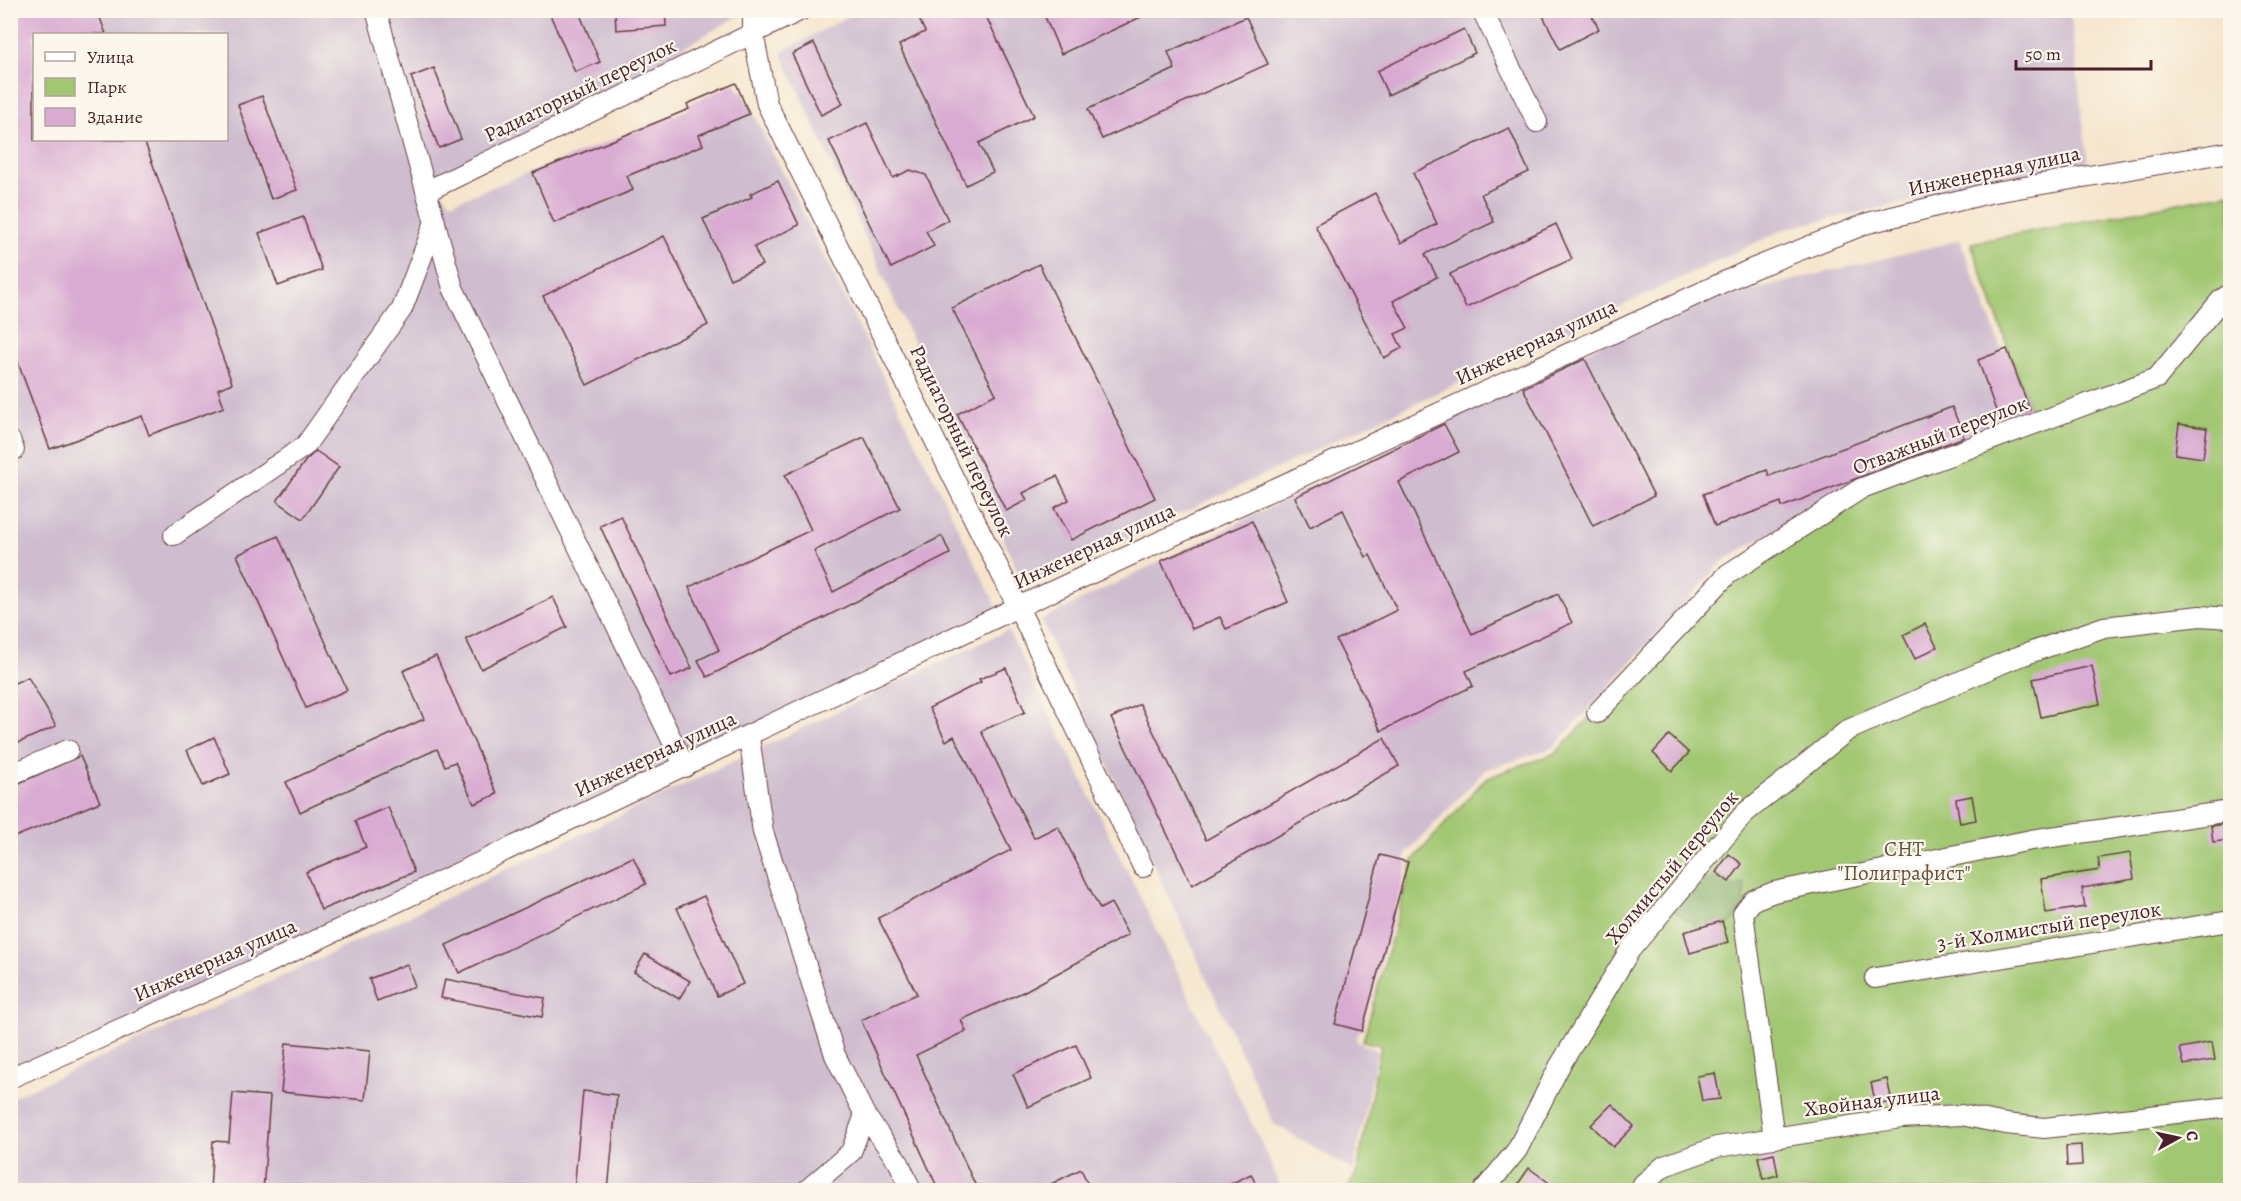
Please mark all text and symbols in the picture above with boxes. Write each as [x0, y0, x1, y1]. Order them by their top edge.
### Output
street label: Радиаторный переулок [479, 31, 681, 149]
legend [33, 33, 228, 141]
scale bar [2016, 33, 2151, 71]
text: 50 m [2025, 42, 2061, 66]
text: Улица [87, 45, 135, 69]
text: Парк [87, 75, 127, 99]
text: Здание [87, 105, 143, 129]
street label: Инженерная улица [1905, 139, 2083, 203]
street label: Инженерная улица [1451, 292, 1622, 392]
street label: Радиаторный переулок [903, 340, 1021, 542]
street label: Отважный переулок [1848, 389, 2032, 481]
street label: Инженерная улица [1009, 496, 1180, 596]
street label: Инженерная улица [570, 704, 741, 804]
street label: Холмистый переулок [1599, 784, 1745, 950]
park label: СНТ "Полиграфист" [1837, 835, 1971, 887]
street label: 3-й Холмистый переулок [1935, 894, 2163, 958]
street label: Инженерная улица [129, 911, 301, 1008]
street label: Хвойная улица [1803, 1079, 1942, 1123]
north arrow [2148, 1108, 2208, 1168]
text: С [2180, 1130, 2203, 1143]

